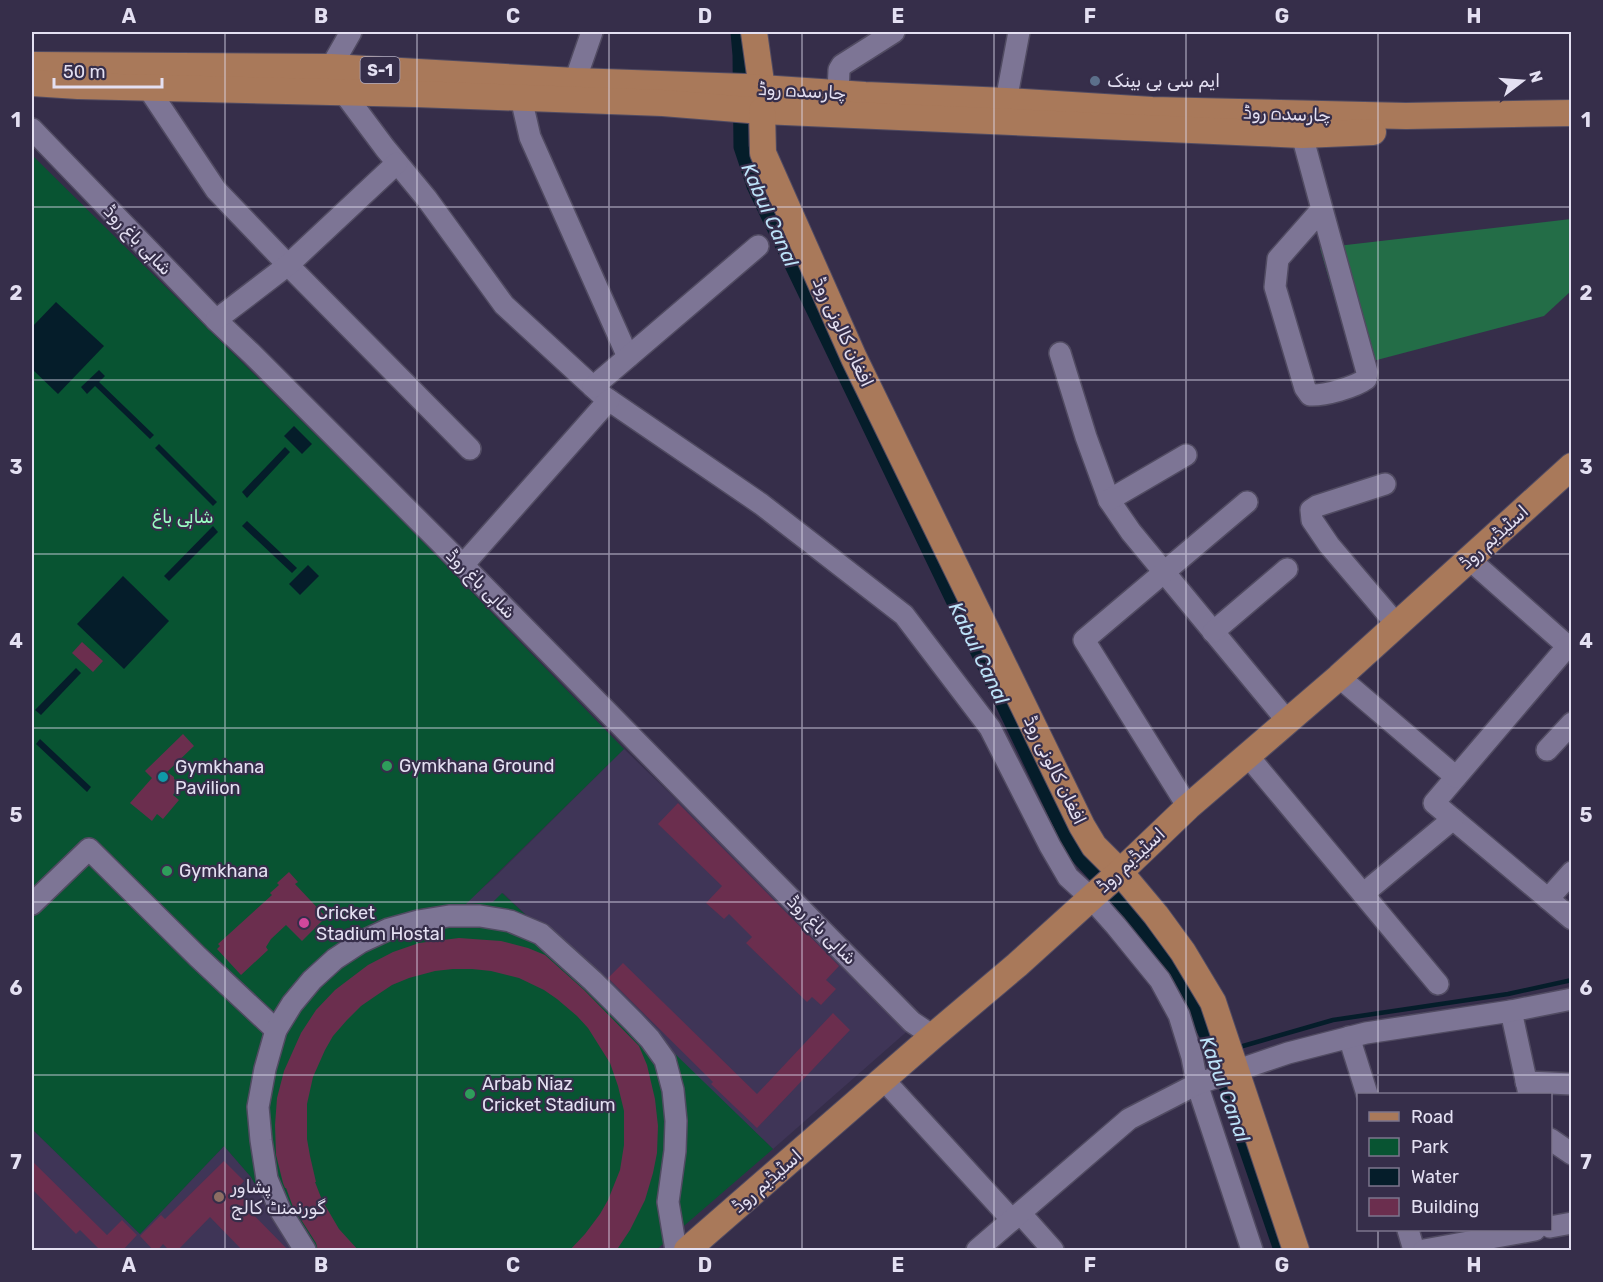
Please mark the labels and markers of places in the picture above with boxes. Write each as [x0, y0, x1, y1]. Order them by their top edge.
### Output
place label: ایم سی بی بینک [1107, 70, 1220, 93]
marker: ایم سی بی بینک [1088, 74, 1102, 88]
place label: Gymkhana Ground [399, 755, 554, 777]
place label: Gymkhana Pavilion [175, 756, 264, 799]
marker: Gymkhana Ground [380, 759, 394, 773]
marker: Gymkhana Pavilion [156, 770, 170, 784]
place label: Gymkhana [179, 860, 268, 882]
marker: Gymkhana [160, 864, 174, 878]
place label: Cricket Stadium Hostal [316, 902, 444, 945]
marker: Cricket Stadium Hostal [297, 916, 311, 930]
place label: Arbab Niaz Cricket Stadium [482, 1073, 616, 1116]
marker: Arbab Niaz Cricket Stadium [463, 1087, 477, 1101]
place label: پشاور گورنمنٹ کالج [230, 1176, 326, 1220]
marker: پشاور گورنمنٹ کالج [212, 1190, 226, 1204]

